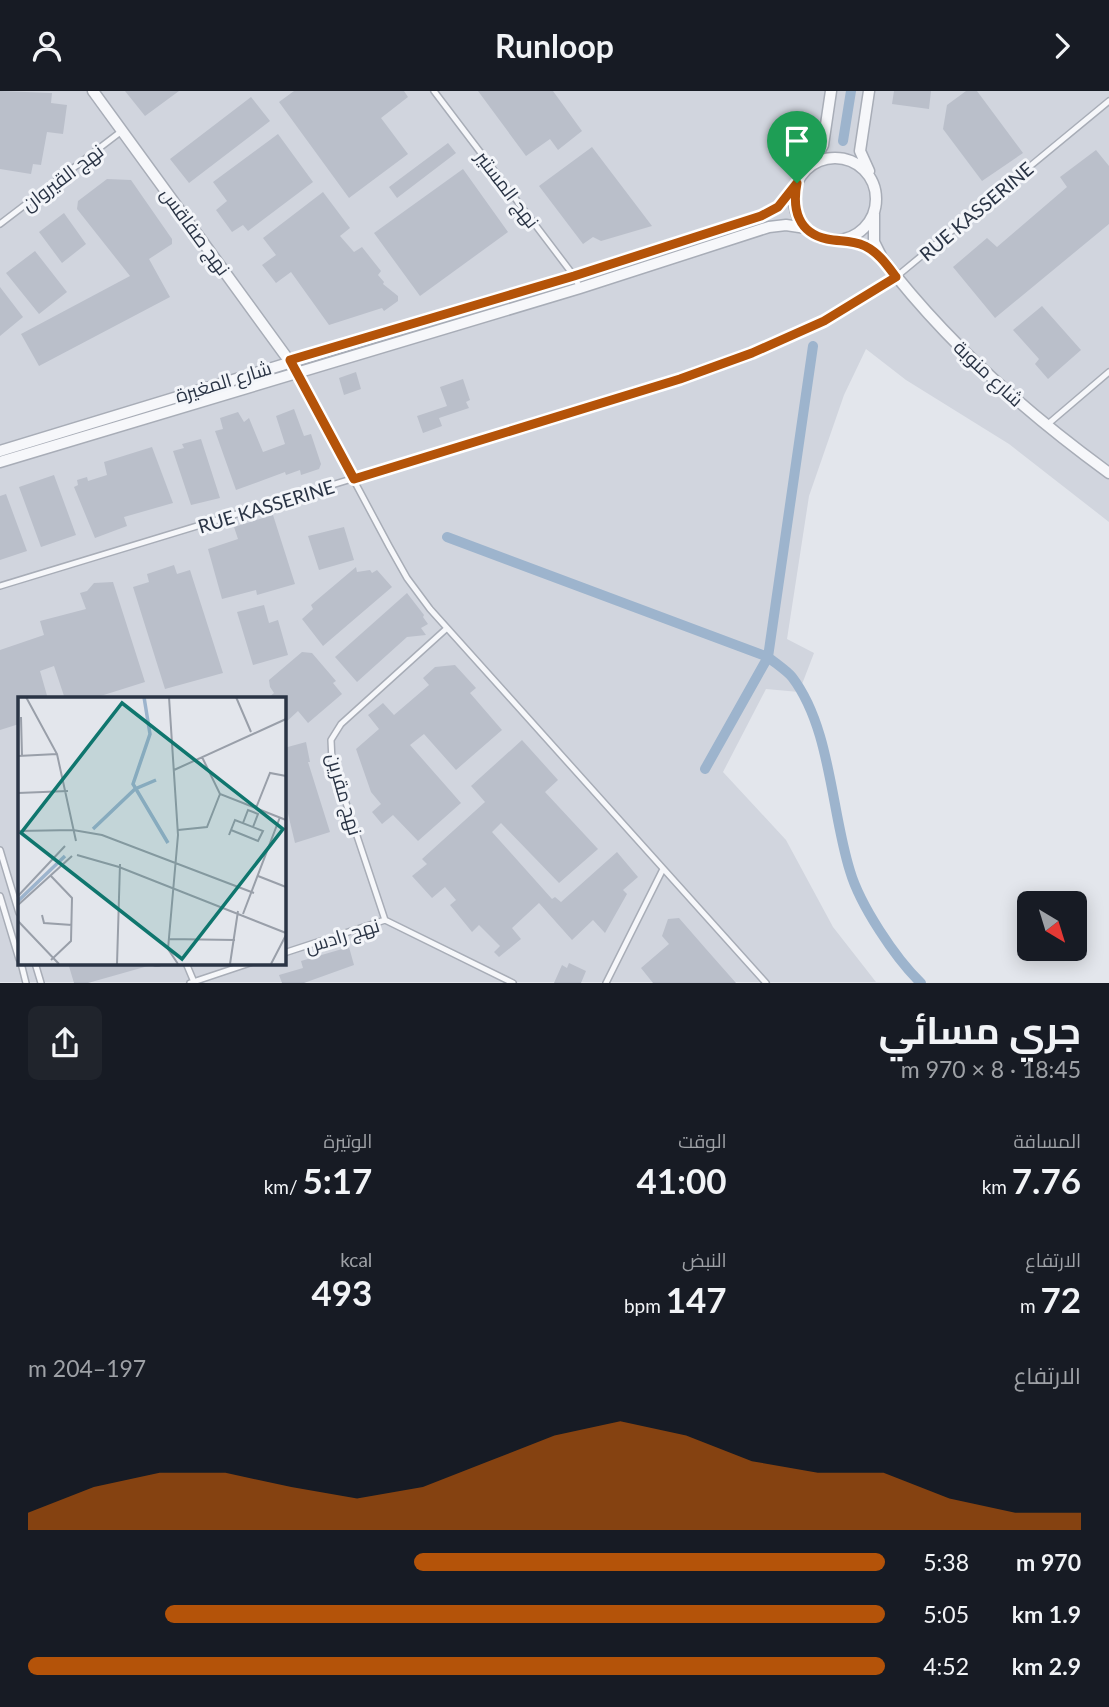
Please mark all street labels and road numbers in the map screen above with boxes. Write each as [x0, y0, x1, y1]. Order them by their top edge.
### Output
street label: نهج القيروان [17, 139, 109, 218]
street label: نهج المستير [468, 145, 545, 234]
street label: RUE KASSERINE [914, 157, 1038, 265]
street label: نهج صفاقس [154, 183, 236, 281]
street label: شارع منوبة [947, 335, 1028, 413]
street label: شارع المغيرة [172, 355, 275, 409]
street label: RUE KASSERINE [195, 474, 337, 538]
street label: نهج مقرين [319, 750, 368, 839]
street label: نهج رادس [302, 913, 383, 960]

